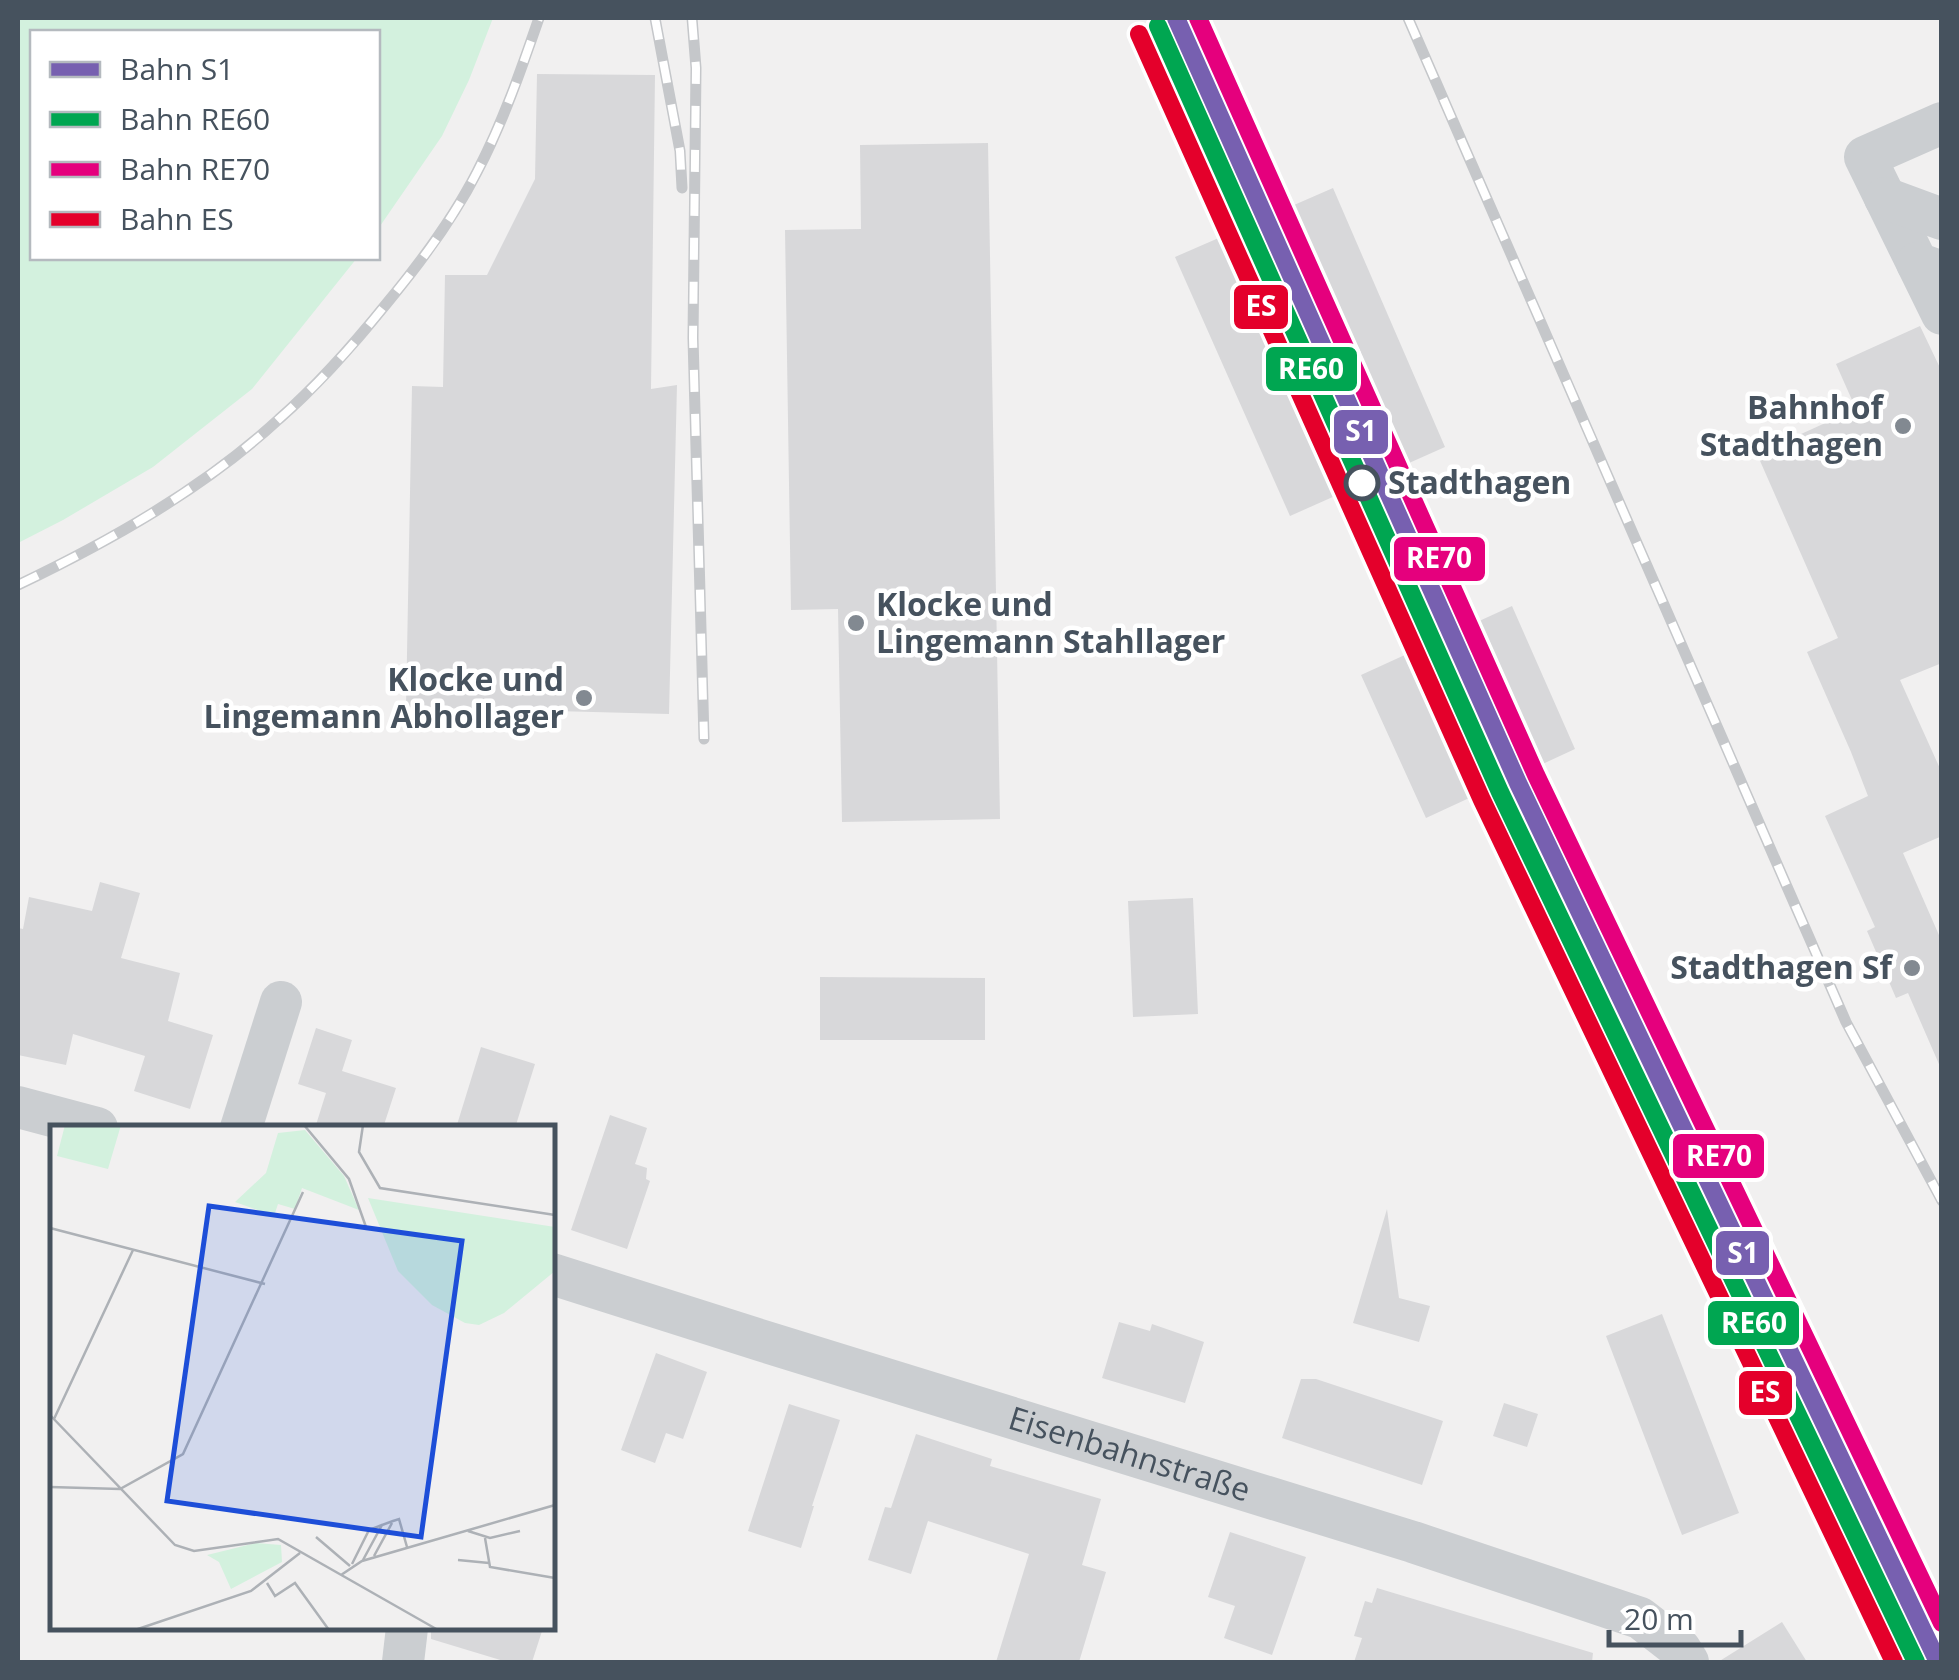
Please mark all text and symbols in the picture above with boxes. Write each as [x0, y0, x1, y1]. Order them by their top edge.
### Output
legend [30, 30, 380, 260]
text: Bahn S1 [120, 48, 234, 89]
text: Bahn RE60 [120, 98, 270, 139]
text: Bahn RE70 [120, 148, 270, 189]
text: Bahn ES [120, 198, 234, 239]
line badge: ES [1232, 283, 1290, 331]
text: ES [1245, 286, 1277, 324]
line badge: RE60 [1264, 345, 1359, 393]
text: RE60 [1278, 349, 1344, 387]
place label: Bahnhof Stadthagen [1700, 385, 1885, 465]
line badge: S1 [1332, 408, 1390, 456]
text: S1 [1345, 411, 1377, 449]
marker: Bahnhof Stadthagen [1892, 415, 1914, 437]
place label: Stadthagen [1388, 460, 1571, 503]
marker: Stadthagen [1345, 466, 1379, 500]
line badge: RE70 [1392, 535, 1487, 583]
text: RE70 [1406, 538, 1472, 576]
place label: Klocke und Lingemann Stahllager [876, 582, 1225, 662]
marker: Klocke und Lingemann Stahllager [845, 612, 867, 634]
place label: Klocke und Lingemann Abhollager [203, 657, 564, 737]
marker: Klocke und Lingemann Abhollager [573, 687, 595, 709]
place label: Stadthagen Sf [1670, 945, 1894, 988]
marker: Stadthagen Sf [1901, 957, 1923, 979]
inset map [50, 1125, 555, 1630]
line badge: RE70 [1671, 1132, 1766, 1180]
text: RE70 [1686, 1136, 1752, 1174]
line badge: S1 [1714, 1229, 1771, 1277]
text: S1 [1727, 1233, 1759, 1271]
line badge: RE60 [1706, 1299, 1801, 1347]
text: RE60 [1721, 1303, 1787, 1341]
line badge: ES [1737, 1369, 1794, 1417]
text: ES [1749, 1372, 1781, 1410]
street label: Eisenbahnstraße [1004, 1395, 1256, 1510]
scale bar [1609, 1585, 1742, 1647]
text: 20 m [1624, 1598, 1694, 1639]

